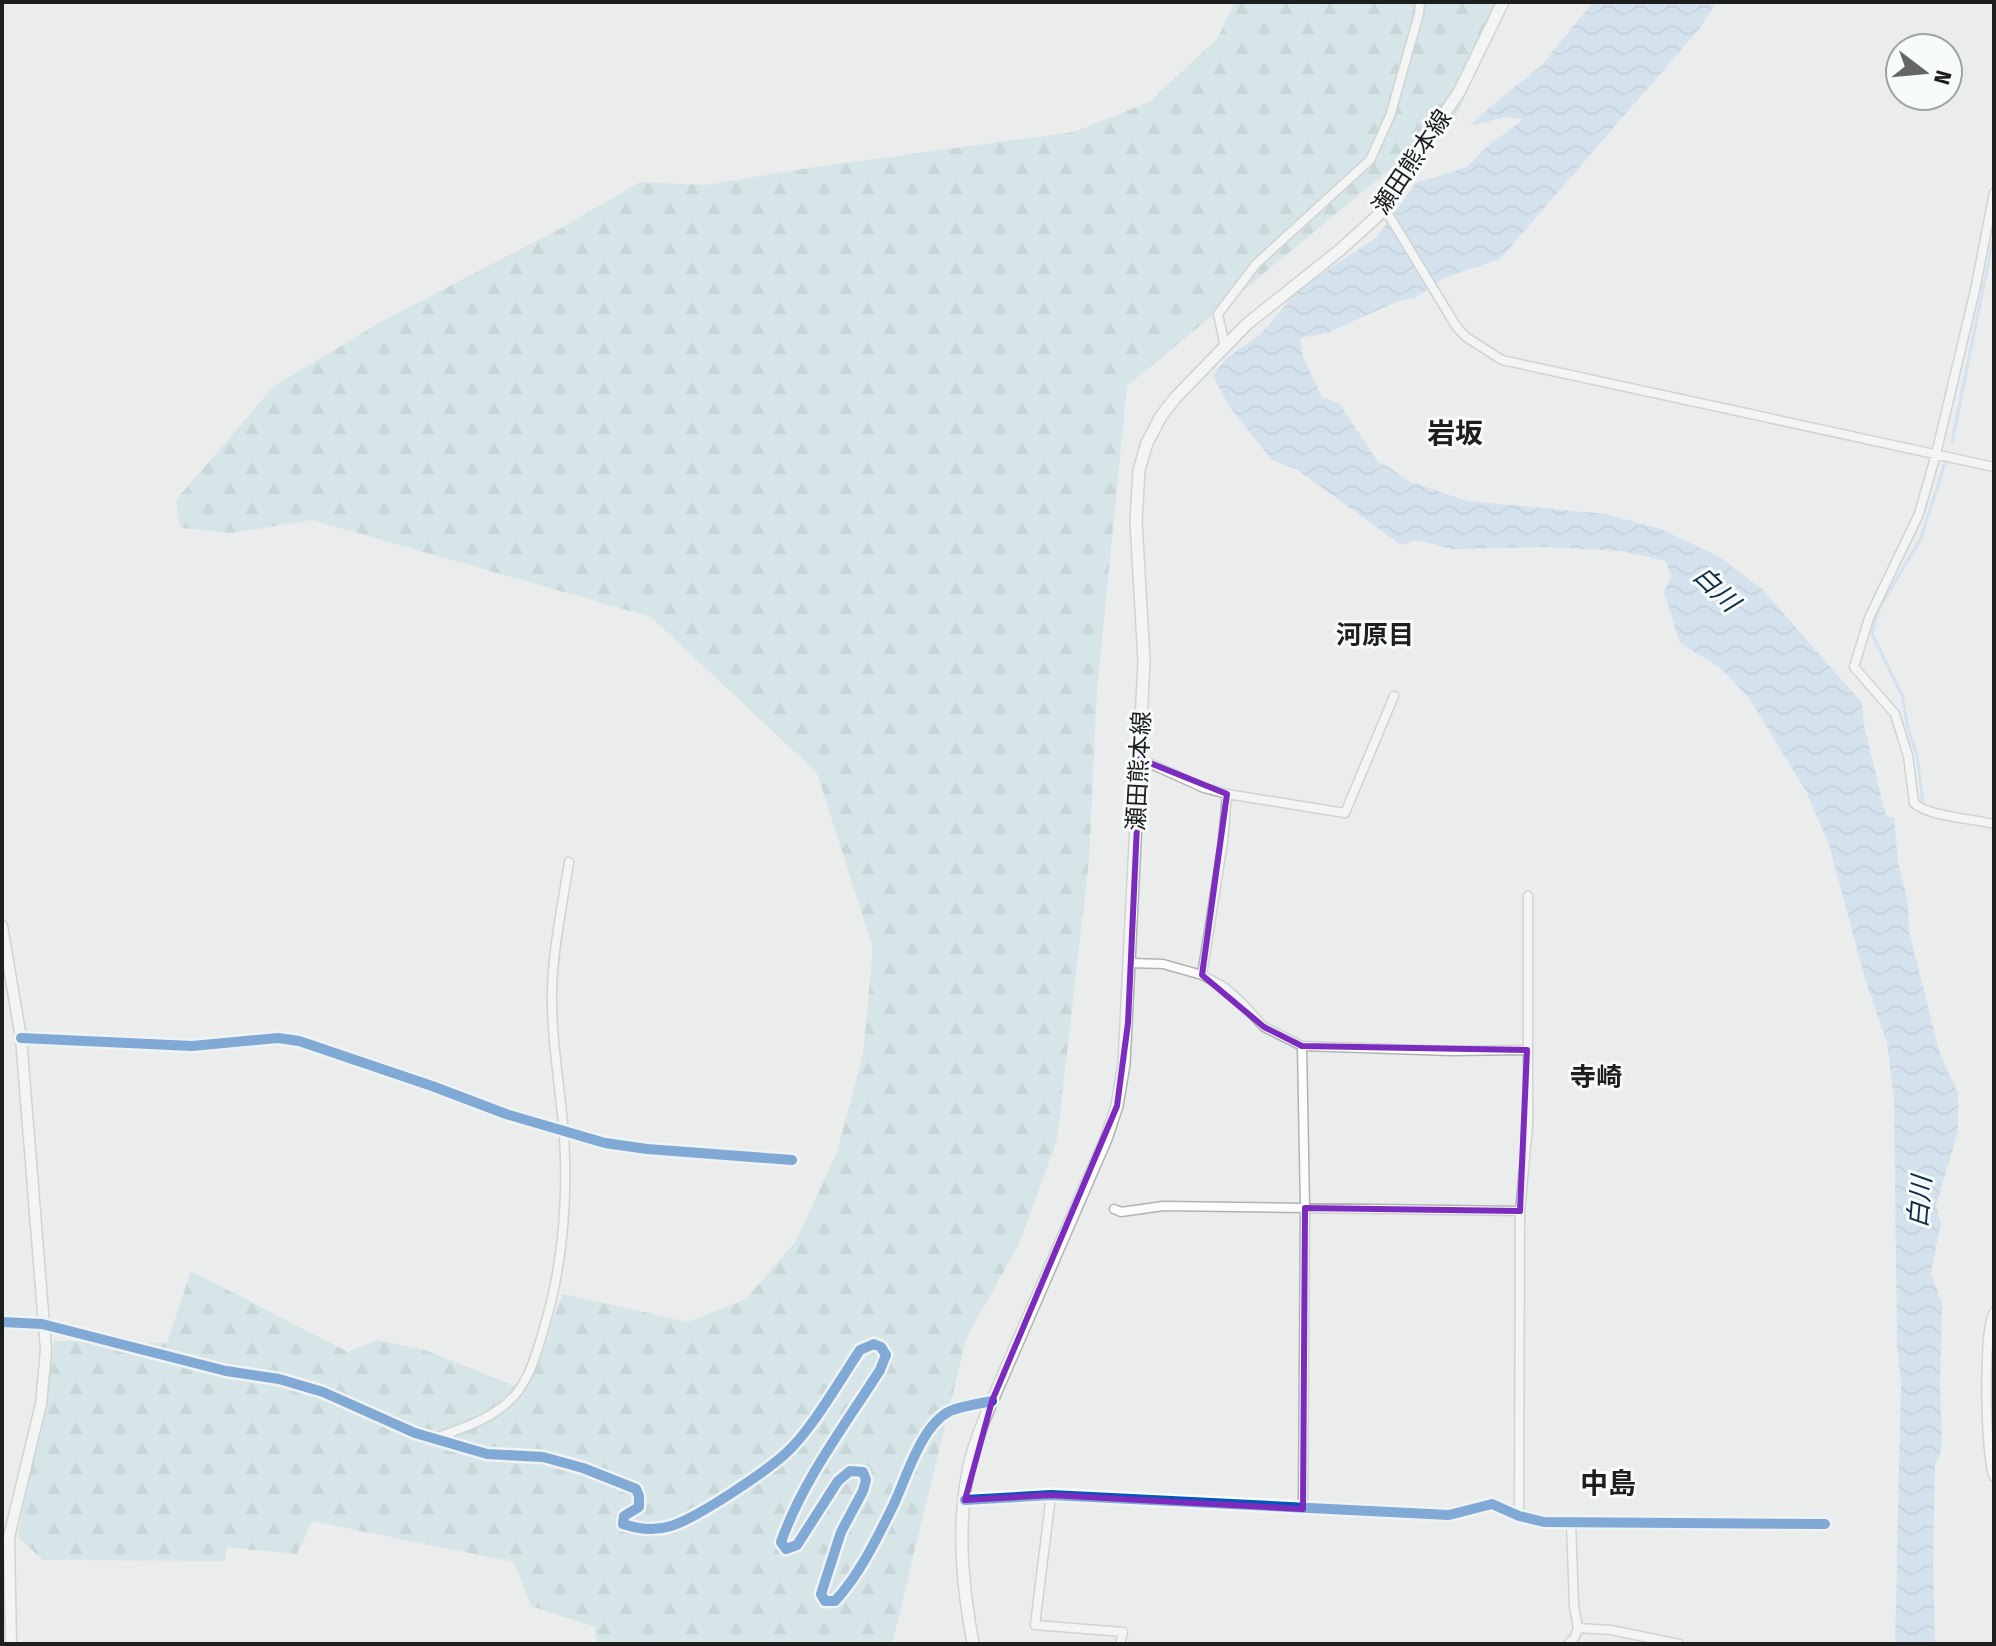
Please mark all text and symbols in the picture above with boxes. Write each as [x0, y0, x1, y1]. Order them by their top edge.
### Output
north arrow [1884, 32, 1964, 112]
text: N [1928, 67, 1958, 87]
street label: 瀬田熊本線 [1367, 104, 1457, 220]
district label: 岩坂 [1427, 417, 1483, 450]
water label: 白川 [1687, 560, 1748, 620]
district label: 河原目 [1336, 620, 1414, 651]
street label: 瀬田熊本線 [1122, 710, 1156, 832]
district label: 寺崎 [1570, 1062, 1622, 1093]
water label: 白川 [1902, 1172, 1938, 1229]
district label: 中島 [1580, 1467, 1636, 1500]

